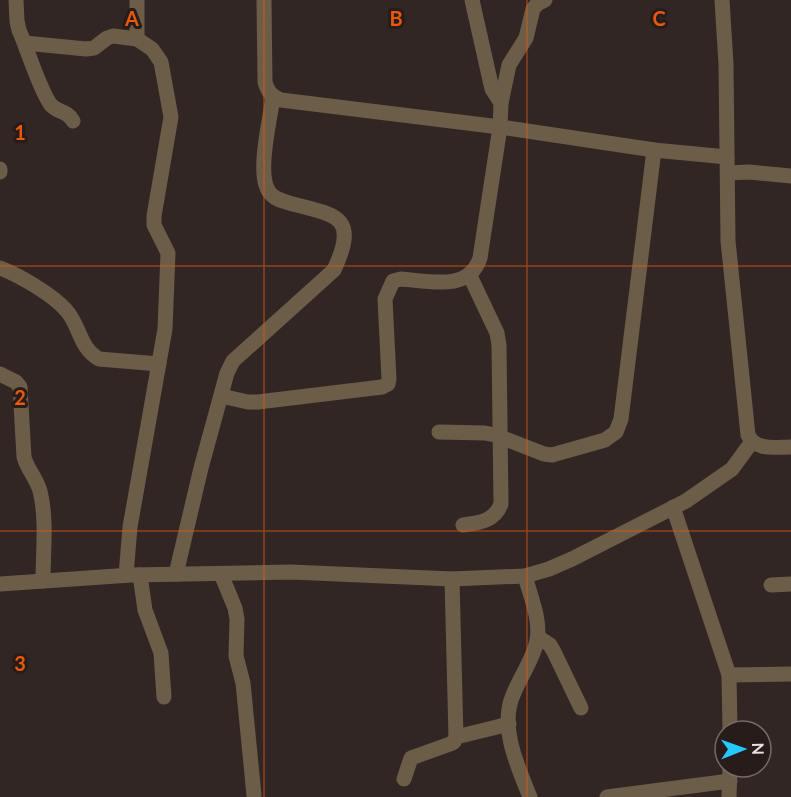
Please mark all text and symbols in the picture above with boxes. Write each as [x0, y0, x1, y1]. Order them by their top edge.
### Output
text: A [124, 6, 139, 30]
text: B [389, 6, 403, 30]
text: C [652, 6, 666, 30]
text: 1 [14, 120, 26, 144]
text: 2 [14, 385, 26, 409]
text: 3 [14, 651, 26, 675]
north arrow [713, 719, 773, 779]
text: N [749, 742, 768, 755]

